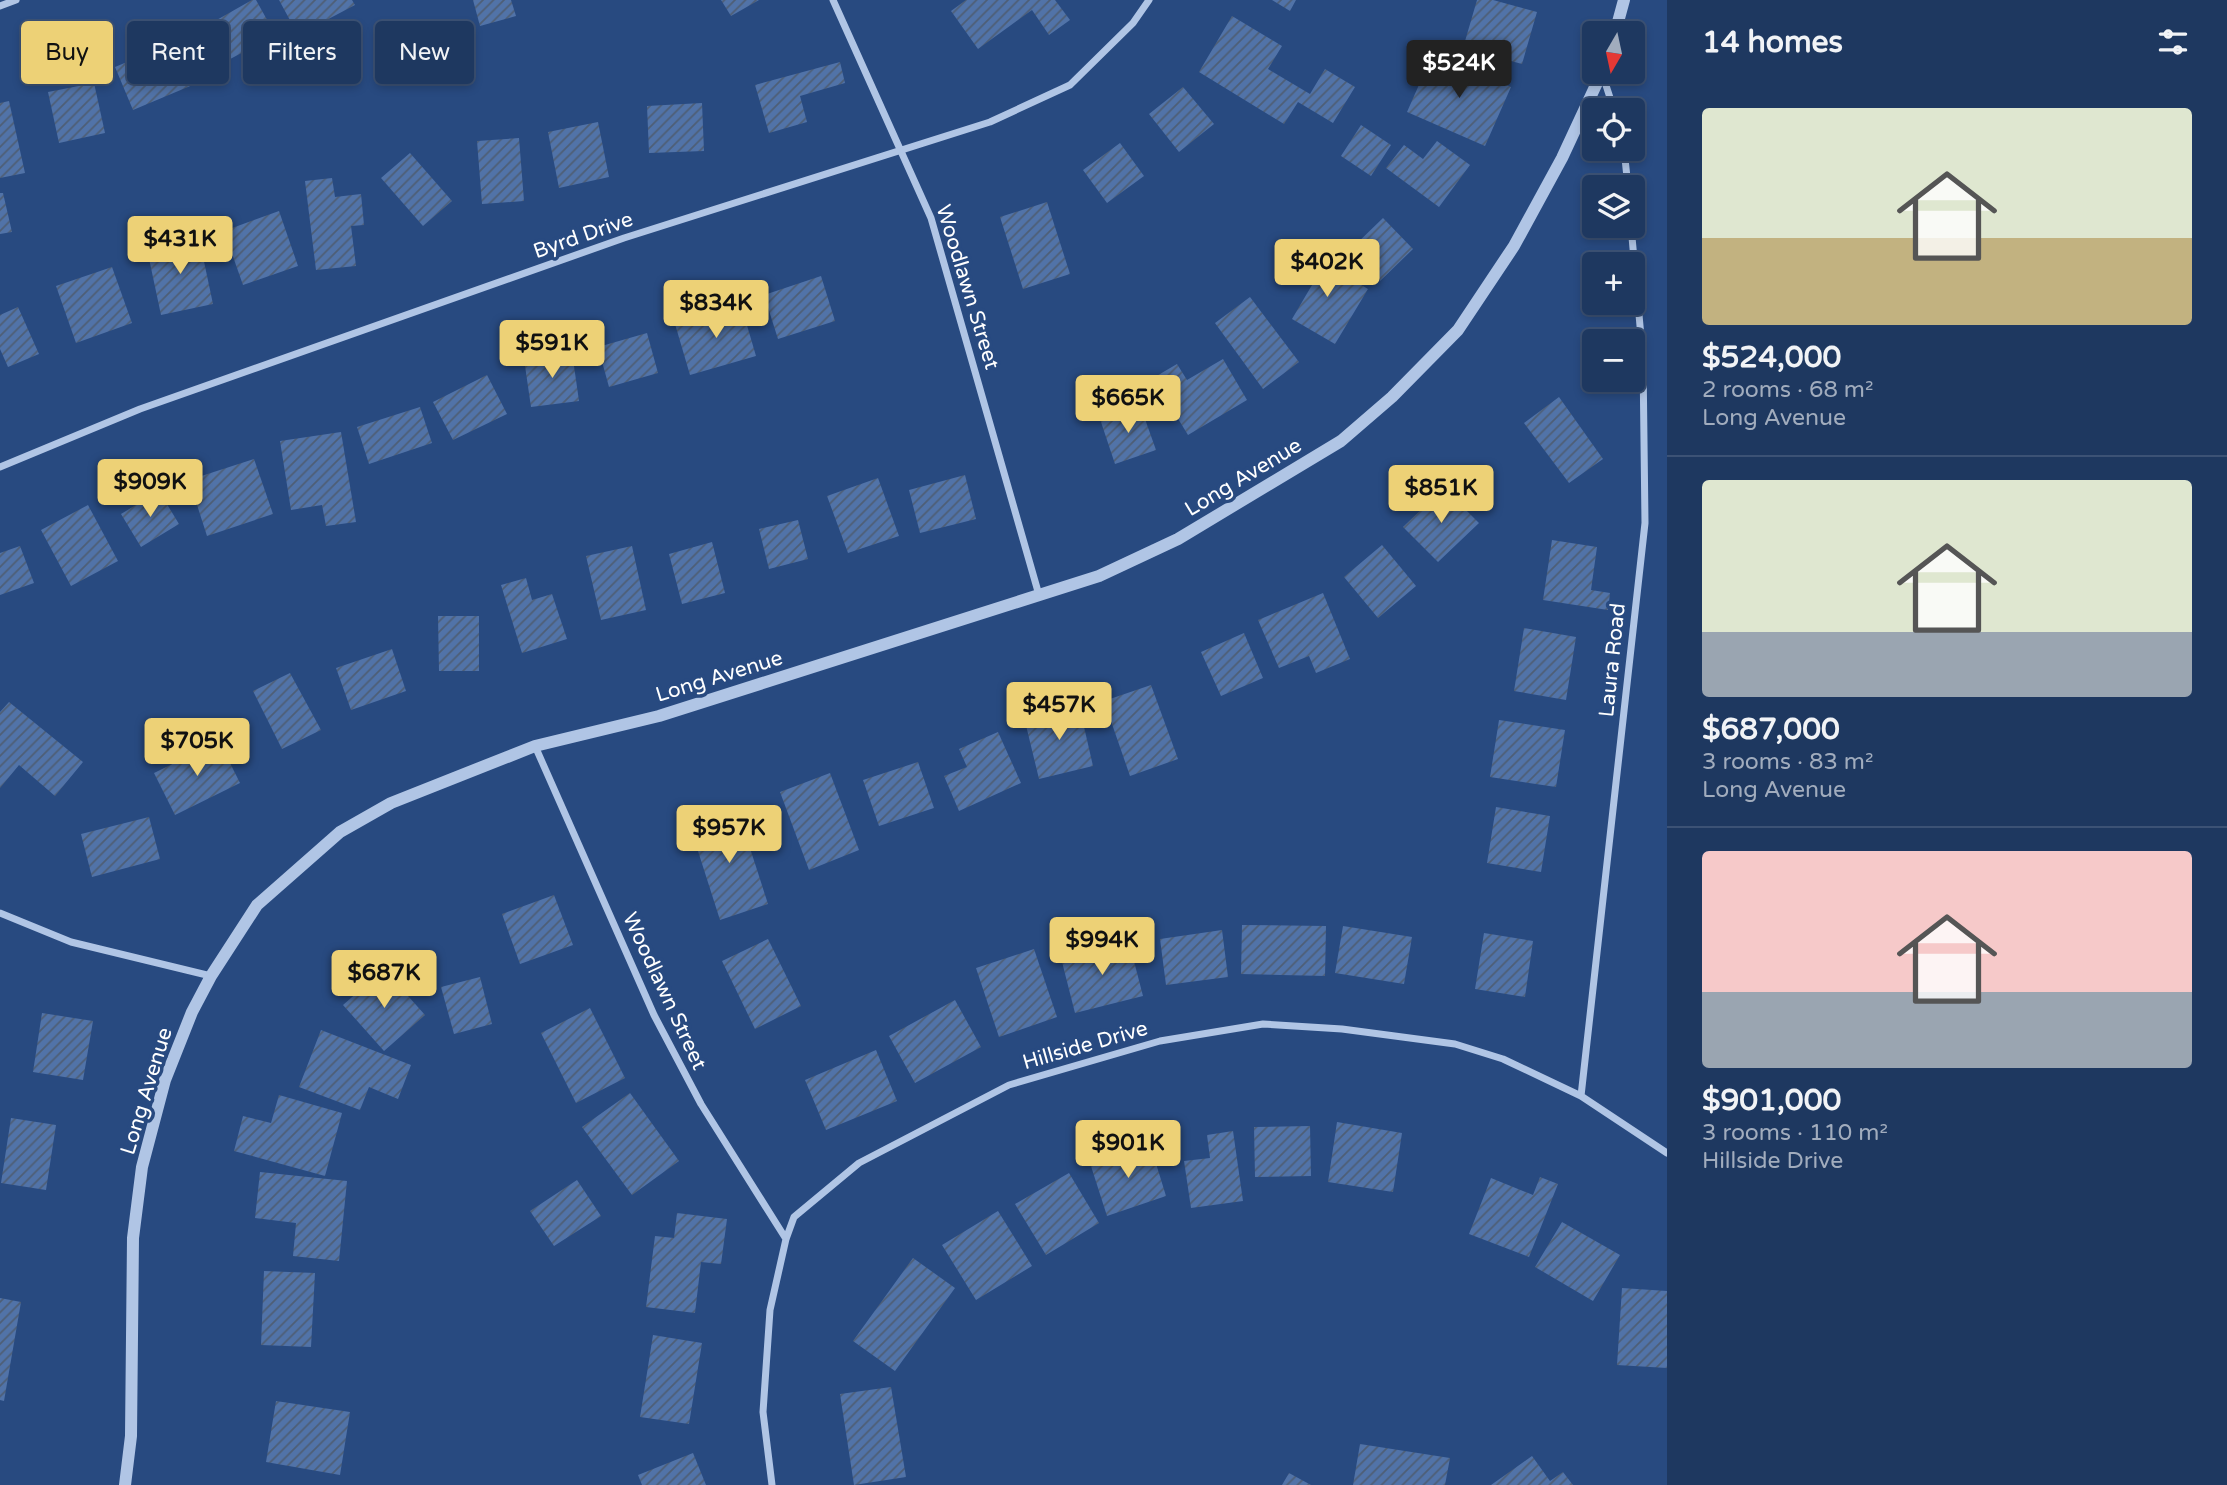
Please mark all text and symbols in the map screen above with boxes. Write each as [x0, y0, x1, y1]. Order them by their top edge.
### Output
chip: Buy [21, 21, 113, 84]
chip: Rent [127, 21, 229, 84]
chip: Filters [243, 21, 361, 84]
chip: New [375, 21, 474, 84]
north arrow [1582, 21, 1645, 84]
map controls [1582, 21, 1645, 392]
icon: filters [2154, 23, 2192, 61]
text: 14 homes [1702, 24, 1843, 61]
pin: $524K [1410, 41, 1508, 100]
text: $524K [1423, 49, 1495, 77]
button: locate [1582, 98, 1645, 161]
icon: home [1884, 153, 2010, 279]
button: layers [1582, 175, 1645, 238]
street label: Woodlawn Street [931, 202, 1004, 372]
street label: Byrd Drive [530, 207, 636, 264]
pin: $431K [131, 216, 229, 276]
text: $431K [144, 225, 216, 253]
pin: $402K [1278, 240, 1376, 299]
text: $402K [1291, 248, 1363, 276]
button: + [1582, 252, 1645, 315]
pin: $834K [667, 280, 765, 340]
text: $834K [680, 289, 752, 317]
pin: $591K [503, 320, 601, 380]
text: $591K [516, 329, 588, 357]
button: − [1582, 329, 1645, 392]
text: $524,000 [1702, 339, 1841, 376]
pin: $665K [1079, 376, 1177, 435]
text: 2 rooms · 68 m² [1702, 376, 1873, 404]
text: $665K [1092, 384, 1164, 412]
text: Long Avenue [1702, 404, 1846, 432]
street label: Long Avenue [1180, 433, 1306, 522]
pin: $909K [101, 460, 199, 519]
pin: $851K [1392, 466, 1490, 525]
text: $909K [114, 468, 186, 496]
text: $851K [1405, 474, 1477, 502]
icon: home [1884, 525, 2010, 651]
street label: Laura Road [1594, 602, 1631, 718]
street label: Long Avenue [653, 645, 786, 708]
pin: $457K [1010, 682, 1108, 742]
text: $457K [1023, 691, 1095, 719]
text: $687,000 [1702, 711, 1840, 748]
pin: $705K [148, 718, 246, 778]
text: $705K [161, 727, 233, 755]
text: 3 rooms · 83 m² [1702, 748, 1873, 776]
text: Long Avenue [1702, 776, 1846, 804]
pin: $957K [680, 806, 778, 865]
text: $957K [693, 814, 765, 842]
icon: home [1884, 896, 2010, 1022]
street label: Woodlawn Street [617, 909, 712, 1074]
pin: $994K [1053, 918, 1151, 977]
text: $994K [1066, 926, 1138, 954]
pin: $687K [335, 950, 433, 1010]
text: $687K [348, 959, 420, 987]
street label: Hillside Drive [1020, 1016, 1151, 1075]
street label: Long Avenue [115, 1024, 178, 1158]
text: $901,000 [1702, 1082, 1841, 1119]
text: 3 rooms · 110 m² [1702, 1119, 1888, 1147]
pin: $901K [1079, 1120, 1177, 1180]
text: $901K [1092, 1129, 1164, 1157]
text: Hillside Drive [1702, 1147, 1843, 1175]

